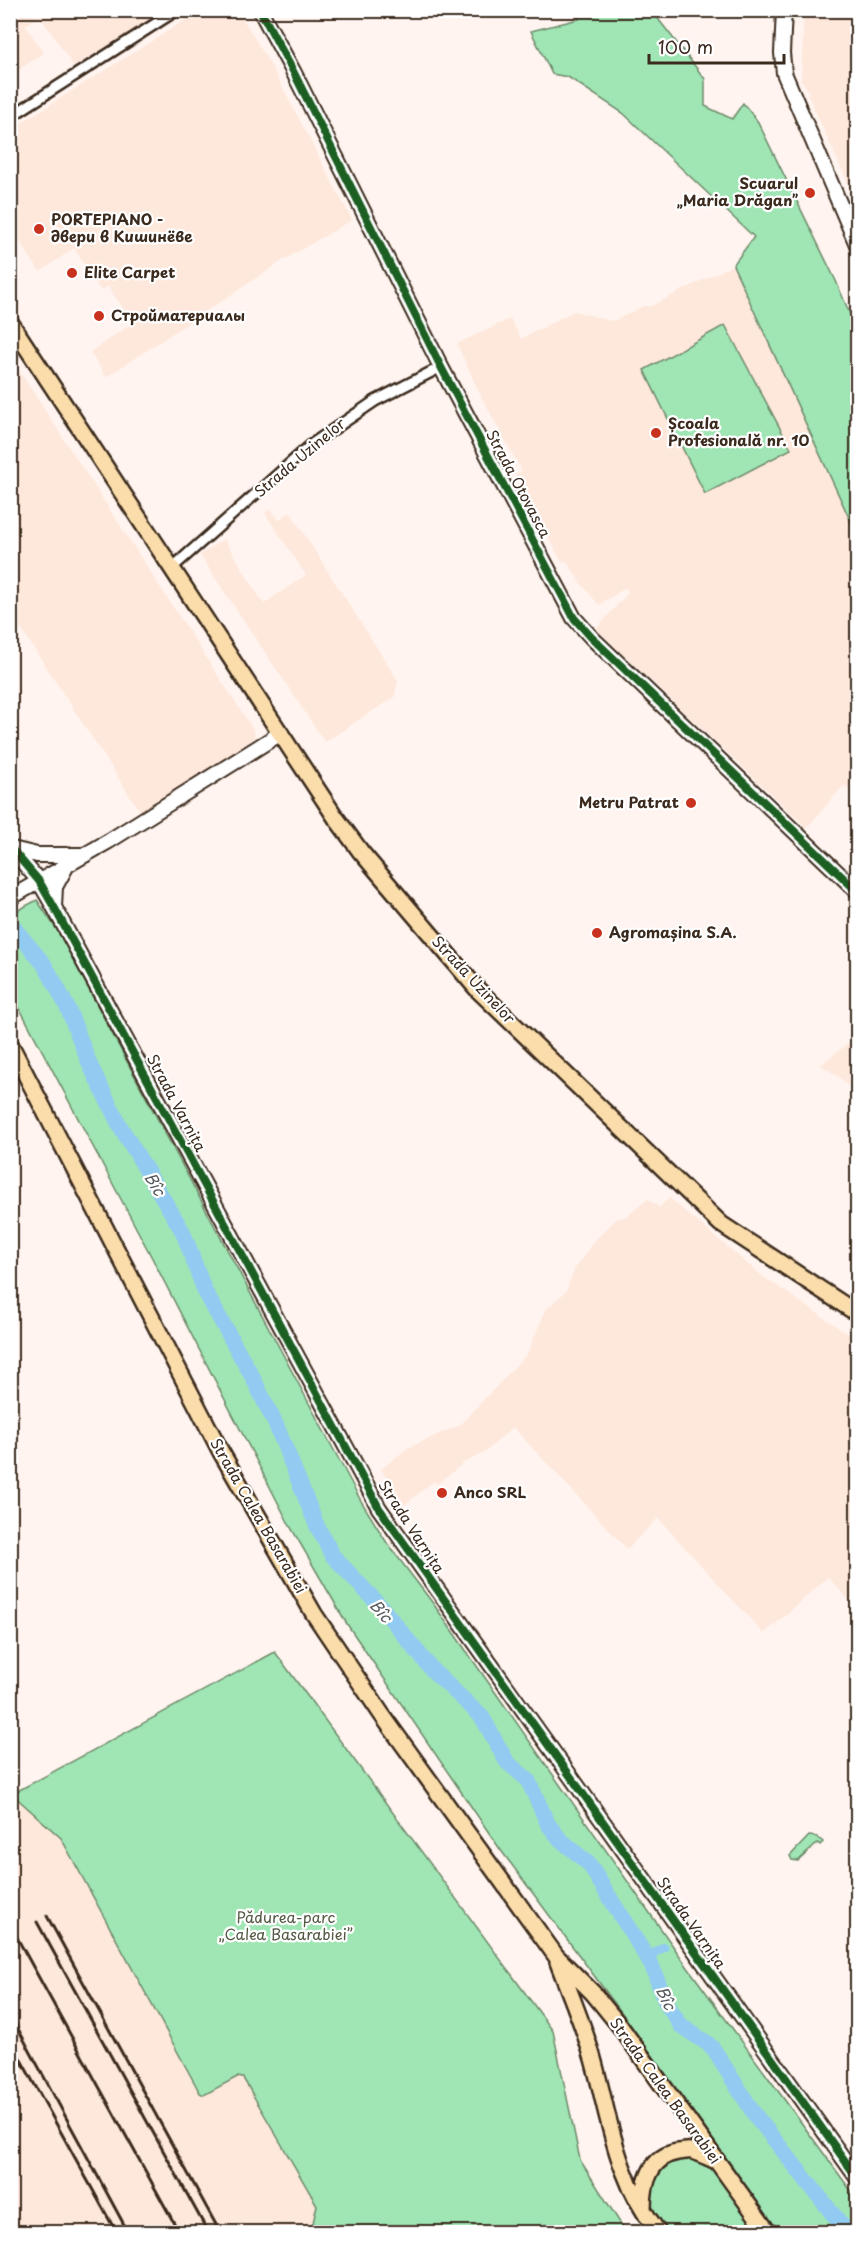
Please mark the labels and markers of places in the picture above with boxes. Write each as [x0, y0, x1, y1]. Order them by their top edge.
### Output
place label: Scuarul „Maria Drăgan” [677, 171, 798, 211]
marker: Scuarul „Maria Drăgan” [803, 186, 817, 200]
place label: PORTEPIANO - двери в Кишинёве [51, 207, 193, 247]
marker: PORTEPIANO - двери в Кишинёве [32, 222, 46, 236]
place label: Elite Carpet [84, 260, 175, 283]
marker: Elite Carpet [65, 266, 79, 280]
place label: Стройматериалы [111, 303, 245, 326]
marker: Стройматериалы [92, 309, 106, 323]
place label: Școala Profesională nr. 10 [668, 411, 809, 451]
marker: Școala Profesională nr. 10 [649, 426, 663, 440]
place label: Metru Patrat [579, 790, 679, 813]
marker: Metru Patrat [684, 796, 698, 810]
place label: Agromașina S.A. [609, 920, 737, 943]
marker: Agromașina S.A. [590, 926, 604, 940]
place label: Anco SRL [454, 1480, 526, 1503]
marker: Anco SRL [435, 1486, 449, 1500]

